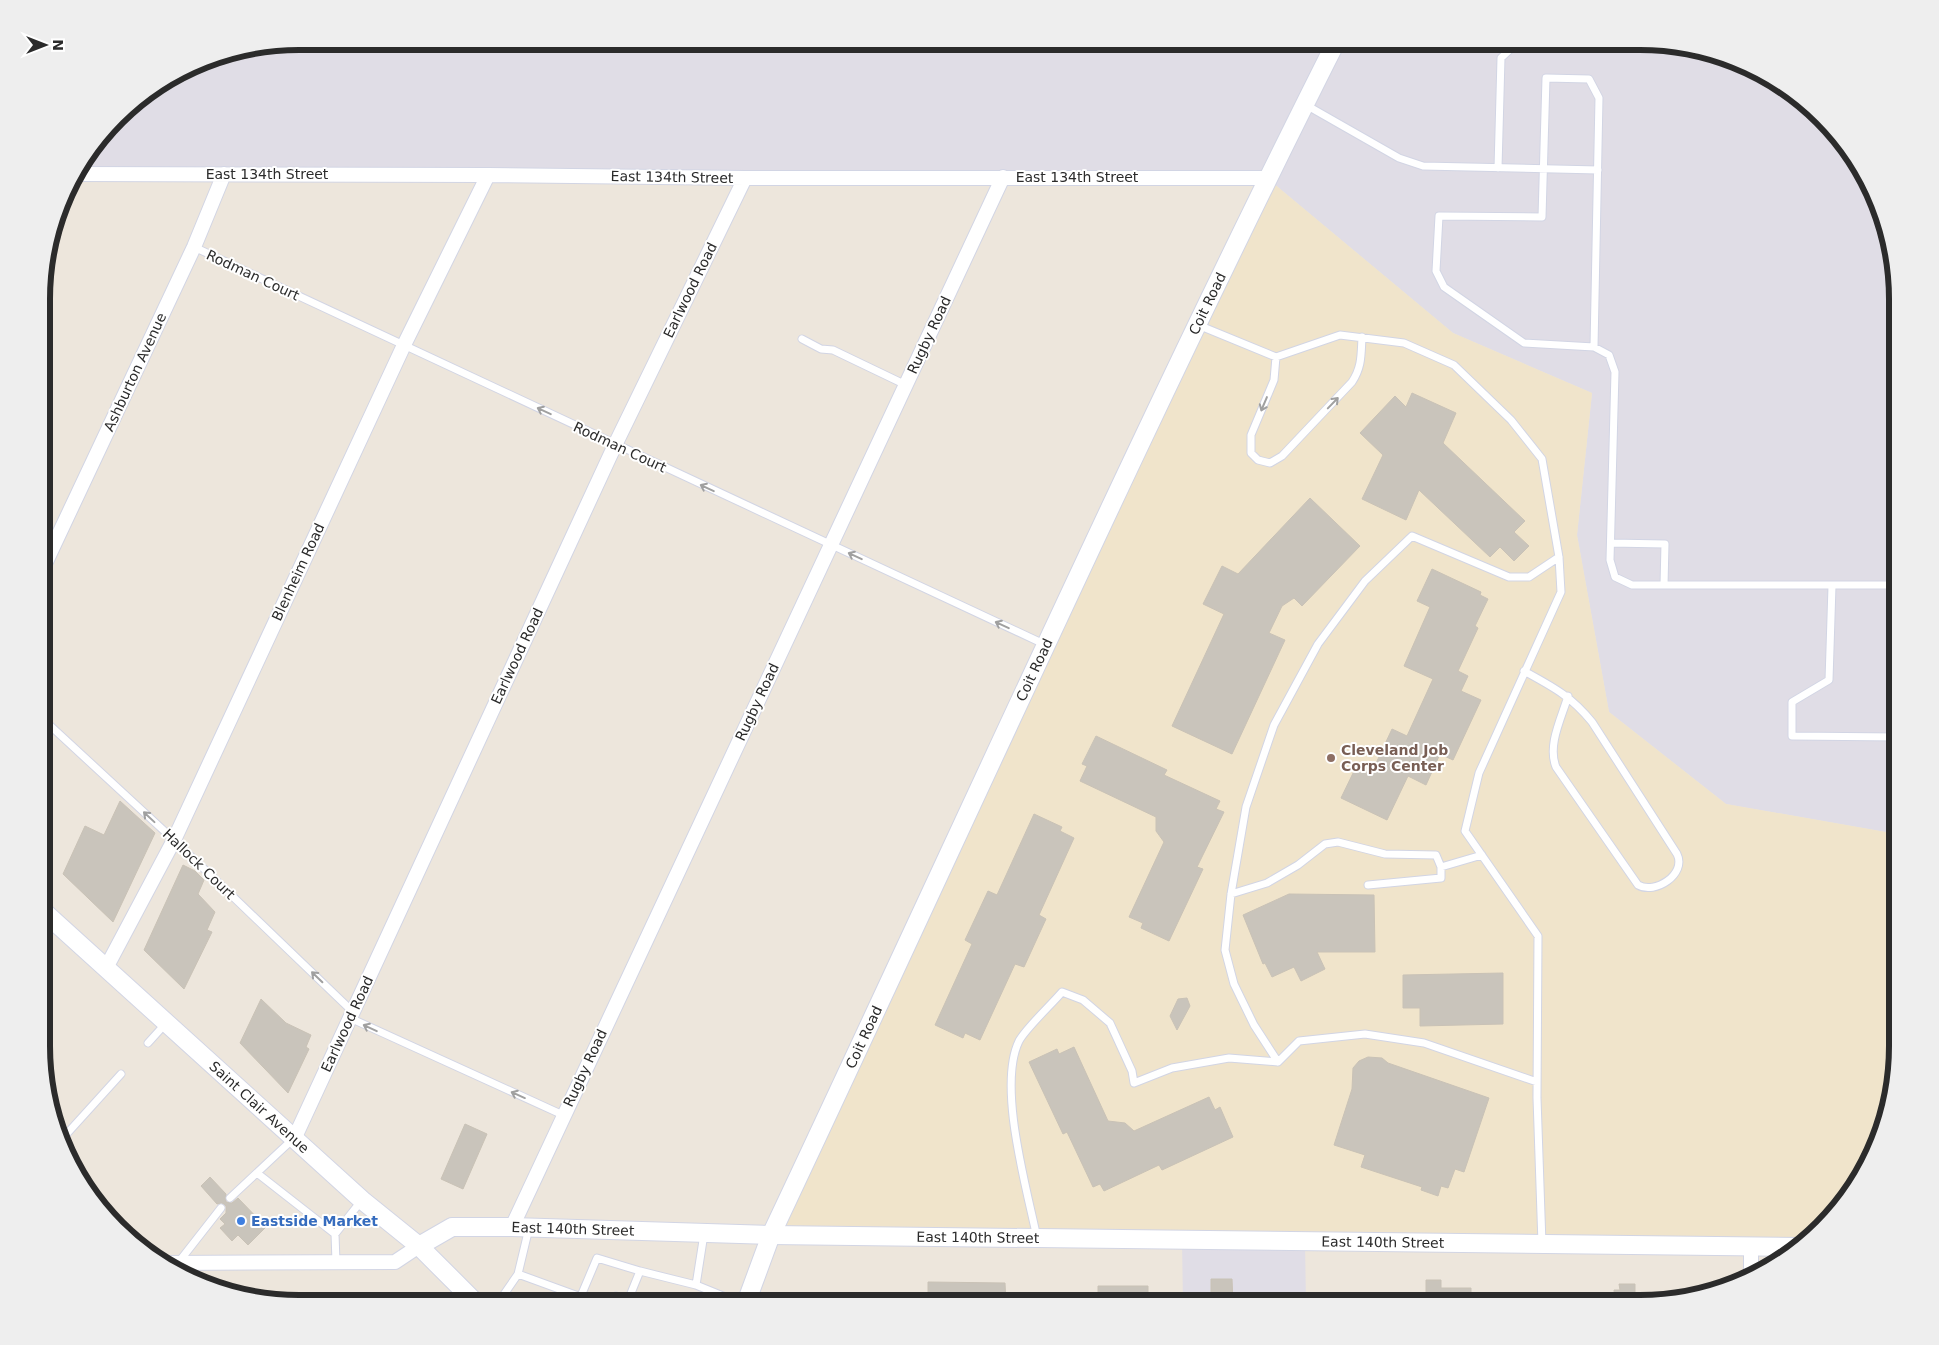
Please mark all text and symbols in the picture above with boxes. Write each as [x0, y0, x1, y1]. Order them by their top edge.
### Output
north arrow [20, 20, 70, 70]
text: N [50, 39, 66, 51]
street label: East 134th Street [206, 166, 329, 182]
street label: East 134th Street [611, 168, 734, 186]
street label: East 134th Street [1016, 169, 1139, 185]
street label: Earlwood Road [660, 240, 720, 340]
street label: Rodman Court [204, 246, 302, 304]
street label: Coit Road [1185, 270, 1229, 337]
street label: Rugby Road [904, 294, 954, 376]
street label: Ashburton Avenue [101, 310, 169, 434]
one-way arrow [1259, 396, 1269, 411]
one-way arrow [1327, 396, 1339, 409]
one-way arrow [537, 406, 552, 416]
street label: Rodman Court [571, 418, 669, 476]
one-way arrow [700, 482, 715, 492]
street label: Blenheim Road [268, 521, 328, 623]
one-way arrow [848, 551, 863, 561]
street label: Earlwood Road [488, 605, 546, 707]
one-way arrow [995, 620, 1010, 629]
street label: Coit Road [1013, 636, 1056, 704]
street label: Rugby Road [732, 661, 782, 743]
place label: Cleveland Job Corps Center [1341, 742, 1448, 774]
marker: Cleveland Job Corps Center [1325, 752, 1337, 764]
one-way arrow [143, 811, 156, 822]
street label: Hallock Court [160, 826, 239, 903]
one-way arrow [311, 971, 323, 983]
street label: Earlwood Road [318, 973, 376, 1075]
street label: Coit Road [842, 1003, 885, 1071]
one-way arrow [363, 1022, 378, 1032]
street label: Rugby Road [560, 1027, 610, 1109]
street label: Saint Clair Avenue [206, 1058, 312, 1156]
one-way arrow [511, 1090, 526, 1099]
place label: Eastside Market [251, 1213, 378, 1229]
marker: Eastside Market [235, 1215, 247, 1227]
street label: East 140th Street [511, 1219, 635, 1239]
street label: East 140th Street [916, 1229, 1040, 1246]
street label: East 140th Street [1321, 1233, 1445, 1251]

